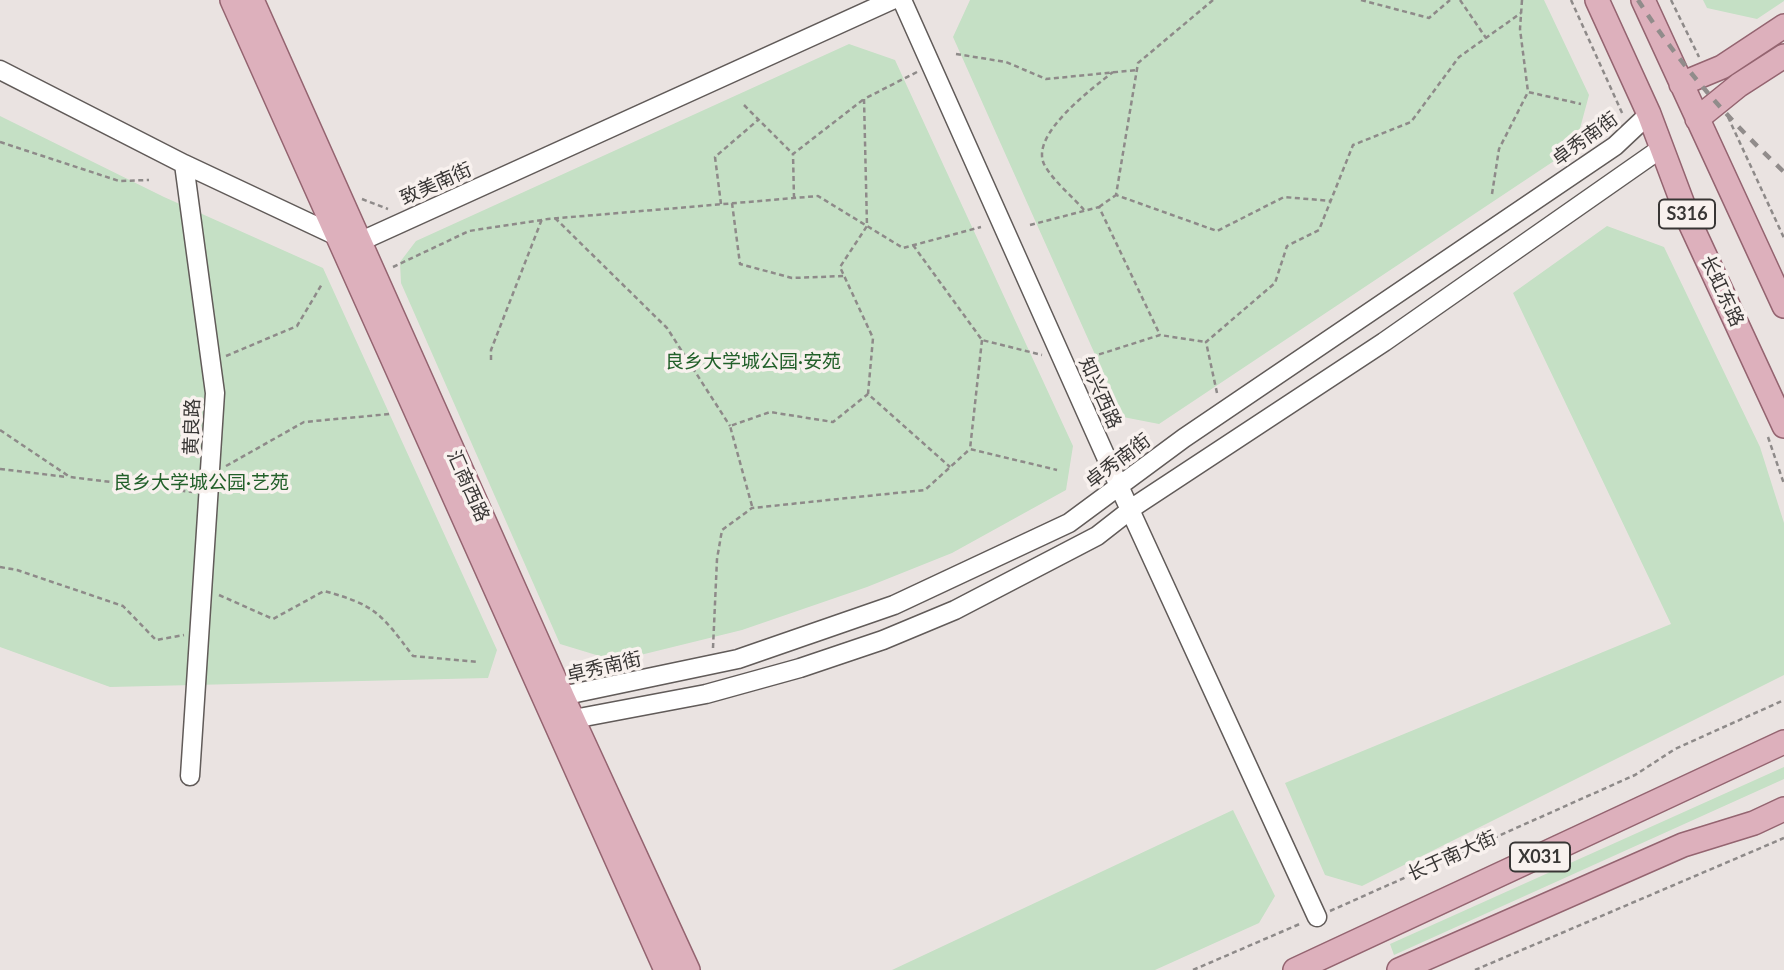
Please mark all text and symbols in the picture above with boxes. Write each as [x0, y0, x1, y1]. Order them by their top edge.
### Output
street label: 卓秀南街 [1548, 107, 1622, 171]
street label: 致美南街 [397, 158, 475, 210]
road number: S316 [1659, 200, 1715, 229]
street label: 长虹东路 [1696, 252, 1748, 330]
park label: 良乡大学城公园·安苑 [665, 351, 841, 373]
street label: 知兴西路 [1074, 354, 1126, 432]
street label: 黄良路 [180, 398, 204, 456]
street label: 卓秀南街 [1081, 429, 1155, 493]
street label: 汇商西路 [442, 447, 494, 525]
park label: 良乡大学城公园·艺苑 [113, 472, 289, 494]
street label: 卓秀南街 [564, 647, 644, 687]
street label: 长于南大街 [1404, 826, 1500, 886]
road number: X031 [1510, 842, 1570, 872]

